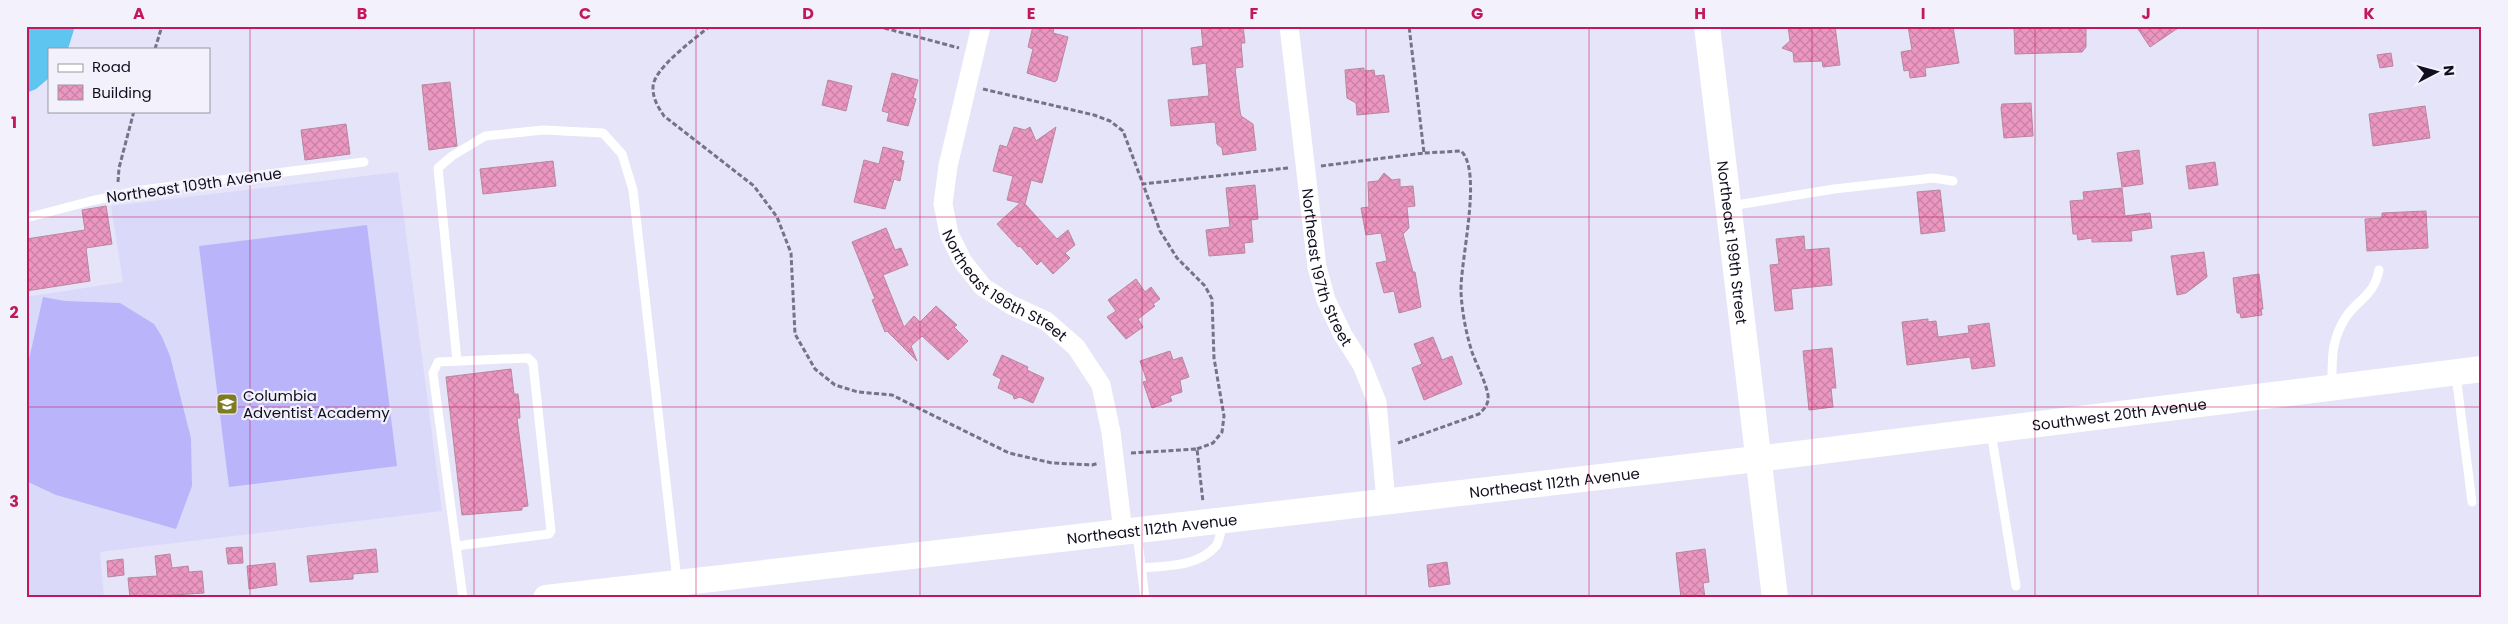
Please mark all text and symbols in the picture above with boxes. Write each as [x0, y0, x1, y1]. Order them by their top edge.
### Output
text: A [133, 2, 145, 25]
text: B [357, 2, 367, 25]
text: C [579, 2, 591, 25]
text: D [802, 2, 814, 25]
text: E [1027, 2, 1035, 25]
text: F [1250, 2, 1259, 25]
text: G [1471, 2, 1483, 25]
text: H [1694, 2, 1706, 25]
text: I [1921, 2, 1925, 25]
text: J [2141, 2, 2151, 25]
text: K [2363, 2, 2375, 25]
legend [48, 48, 210, 112]
north arrow [2410, 48, 2460, 98]
text: Road [92, 56, 131, 77]
text: N [2438, 64, 2459, 77]
text: Building [92, 82, 152, 103]
text: 1 [11, 111, 17, 134]
street label: Northeast 199th Street [1713, 160, 1753, 325]
street label: Northeast 109th Avenue [105, 162, 283, 208]
street label: Northeast 197th Street [1297, 187, 1358, 350]
street label: Northeast 196th Street [938, 226, 1072, 346]
text: 2 [9, 301, 19, 324]
place label: Columbia Adventist Academy [243, 385, 390, 423]
school or university icon: Columbia Adventist Academy [215, 392, 239, 416]
street label: Southwest 20th Avenue [2031, 393, 2208, 435]
street label: Northeast 112th Avenue [1468, 462, 1641, 502]
text: 3 [9, 490, 19, 513]
street label: Northeast 112th Avenue [1066, 508, 1238, 549]

